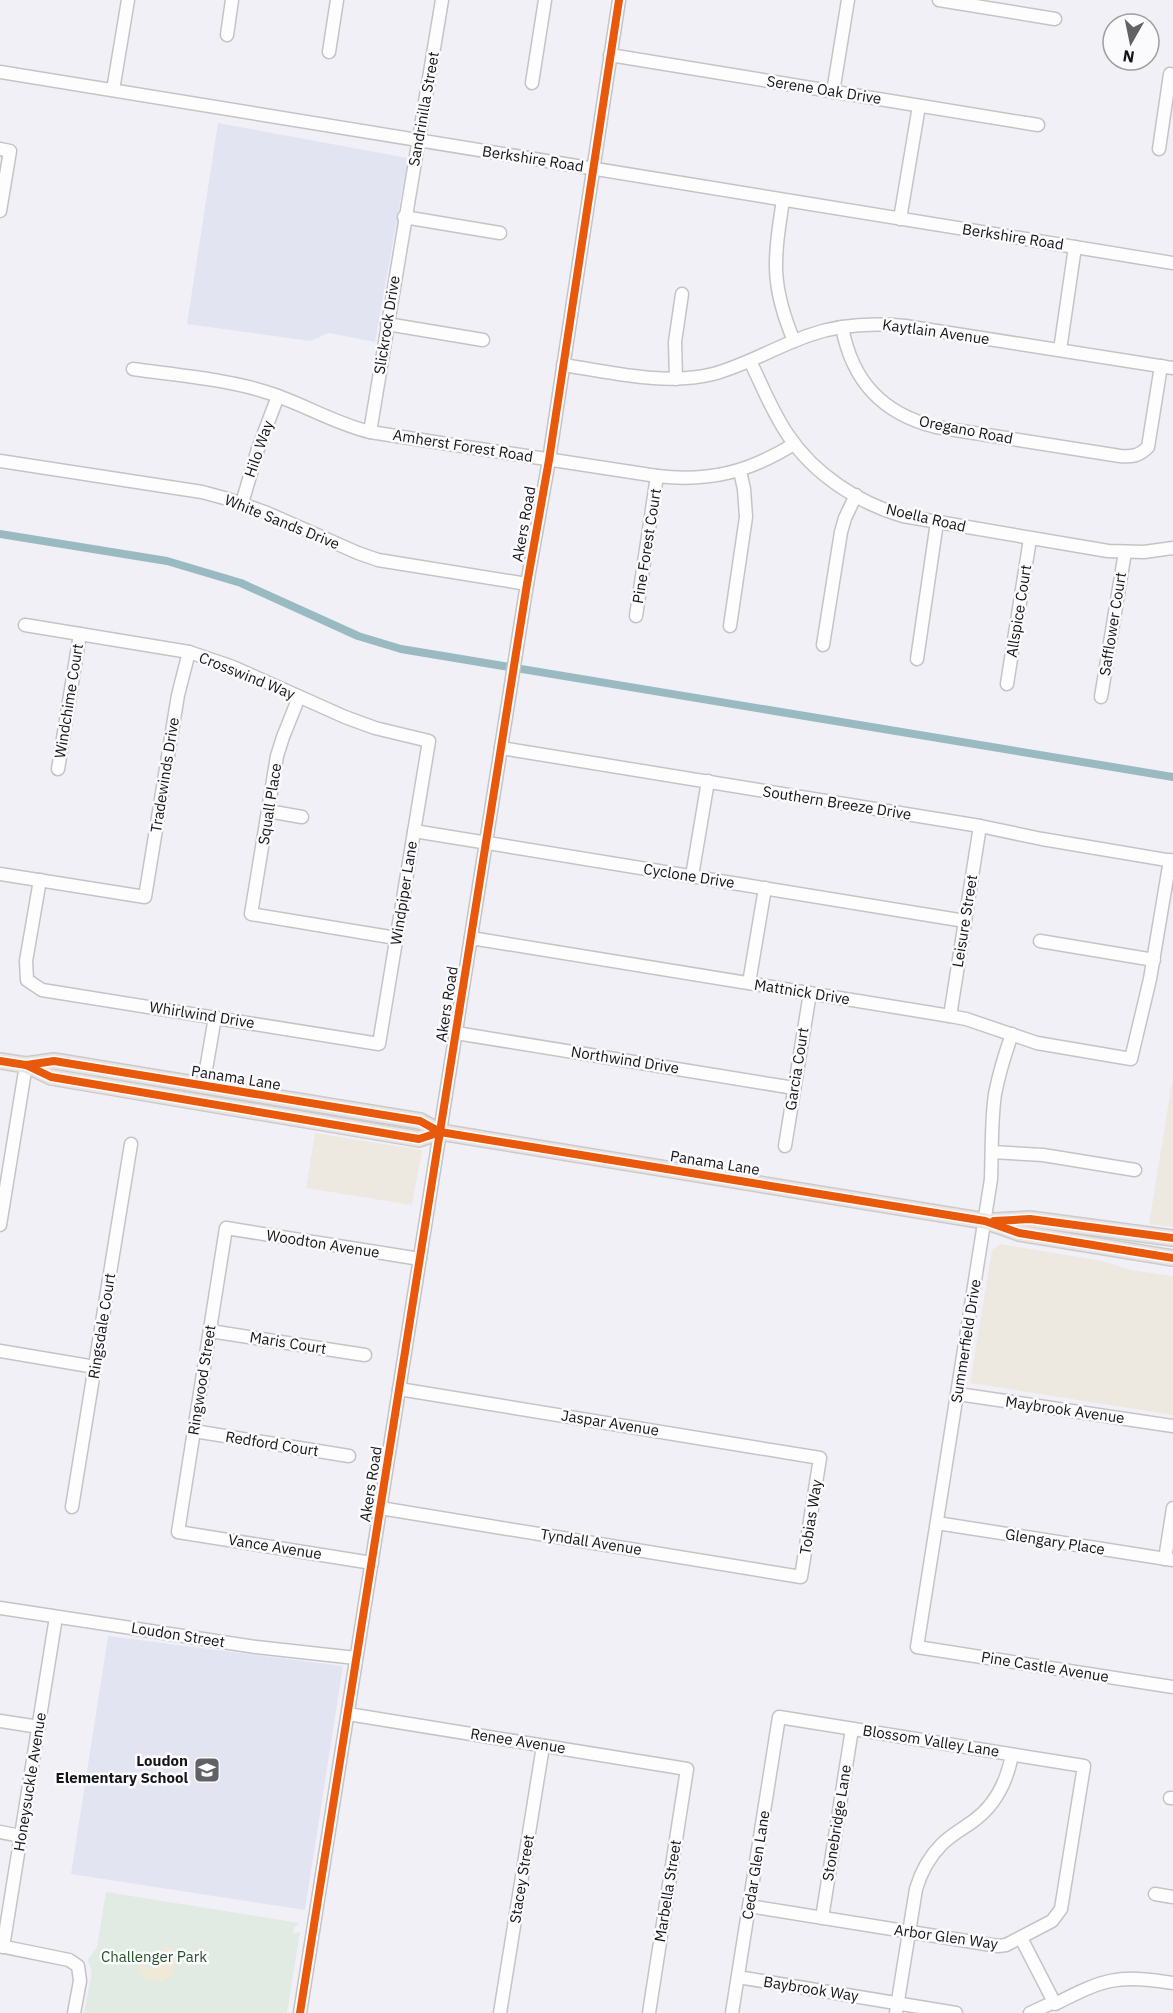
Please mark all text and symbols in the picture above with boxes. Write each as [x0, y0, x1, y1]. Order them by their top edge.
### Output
north arrow [1101, 12, 1161, 72]
text: N [1121, 46, 1136, 68]
street label: Sandrinilla Street [404, 50, 443, 168]
street label: Serene Oak Drive [765, 71, 883, 108]
street label: Berkshire Road [481, 141, 585, 176]
street label: Berkshire Road [961, 219, 1065, 254]
street label: Slickrock Drive [369, 274, 404, 376]
street label: Kaytlain Avenue [881, 315, 991, 348]
street label: Oregano Road [918, 411, 1015, 448]
street label: Hilo Way [240, 417, 277, 480]
street label: Amherst Forest Road [392, 425, 534, 466]
street label: Akers Road [508, 485, 539, 563]
street label: Pine Forest Court [628, 487, 665, 605]
street label: White Sands Drive [222, 490, 342, 553]
street label: Noella Road [884, 499, 968, 536]
street label: Allspice Court [1002, 563, 1035, 659]
street label: Safflower Court [1095, 571, 1130, 677]
street label: Windchime Court [50, 642, 87, 760]
street label: Crosswind Way [196, 648, 299, 704]
street label: Tradewinds Drive [146, 716, 183, 834]
street label: Squall Place [254, 762, 285, 846]
street label: Southern Breeze Drive [761, 781, 913, 824]
street label: Windpiper Lane [386, 840, 421, 946]
street label: Cyclone Drive [642, 859, 736, 892]
street label: Leisure Street [948, 873, 981, 969]
street label: Akers Road [431, 965, 462, 1043]
street label: Mattnick Drive [753, 975, 851, 1008]
street label: Whirlwind Drive [148, 997, 256, 1032]
street label: Garcia Court [781, 1026, 812, 1112]
street label: Northwind Drive [570, 1042, 680, 1077]
street label: Panama Lane [190, 1061, 282, 1094]
street label: Panama Lane [669, 1146, 761, 1179]
street label: Woodton Avenue [265, 1225, 381, 1262]
street label: Ringsdale Court [84, 1272, 119, 1380]
street label: Summerfield Drive [946, 1278, 985, 1404]
street label: Ringwood Street [183, 1323, 220, 1436]
street label: Maris Court [248, 1327, 328, 1358]
street label: Maybrook Avenue [1004, 1392, 1126, 1427]
street label: Jaspar Avenue [560, 1405, 660, 1440]
street label: Redford Court [224, 1427, 320, 1460]
street label: Akers Road [355, 1445, 386, 1523]
street label: Tobias Way [795, 1477, 826, 1556]
street label: Tyndall Avenue [539, 1524, 643, 1559]
street label: Glengary Place [1004, 1524, 1106, 1559]
street label: Vance Avenue [227, 1530, 323, 1563]
street label: Loudon Street [130, 1618, 226, 1651]
street label: Pine Castle Avenue [980, 1647, 1110, 1686]
street label: Honeysuckle Avenue [9, 1711, 50, 1853]
street label: Blossom Valley Lane [861, 1720, 1001, 1761]
street label: Renee Avenue [469, 1724, 567, 1757]
place label: Loudon Elementary School [56, 1751, 188, 1787]
school or university icon: Loudon Elementary School [192, 1755, 222, 1785]
street label: Stonebridge Lane [818, 1763, 855, 1882]
street label: Cedar Glen Lane [737, 1809, 774, 1921]
street label: Stacey Street [505, 1833, 538, 1925]
street label: Marbella Street [650, 1838, 685, 1943]
street label: Arbor Glen Way [893, 1920, 1000, 1953]
park label: Challenger Park [101, 1947, 207, 1966]
street label: Baybrook Way [762, 1972, 861, 2005]

